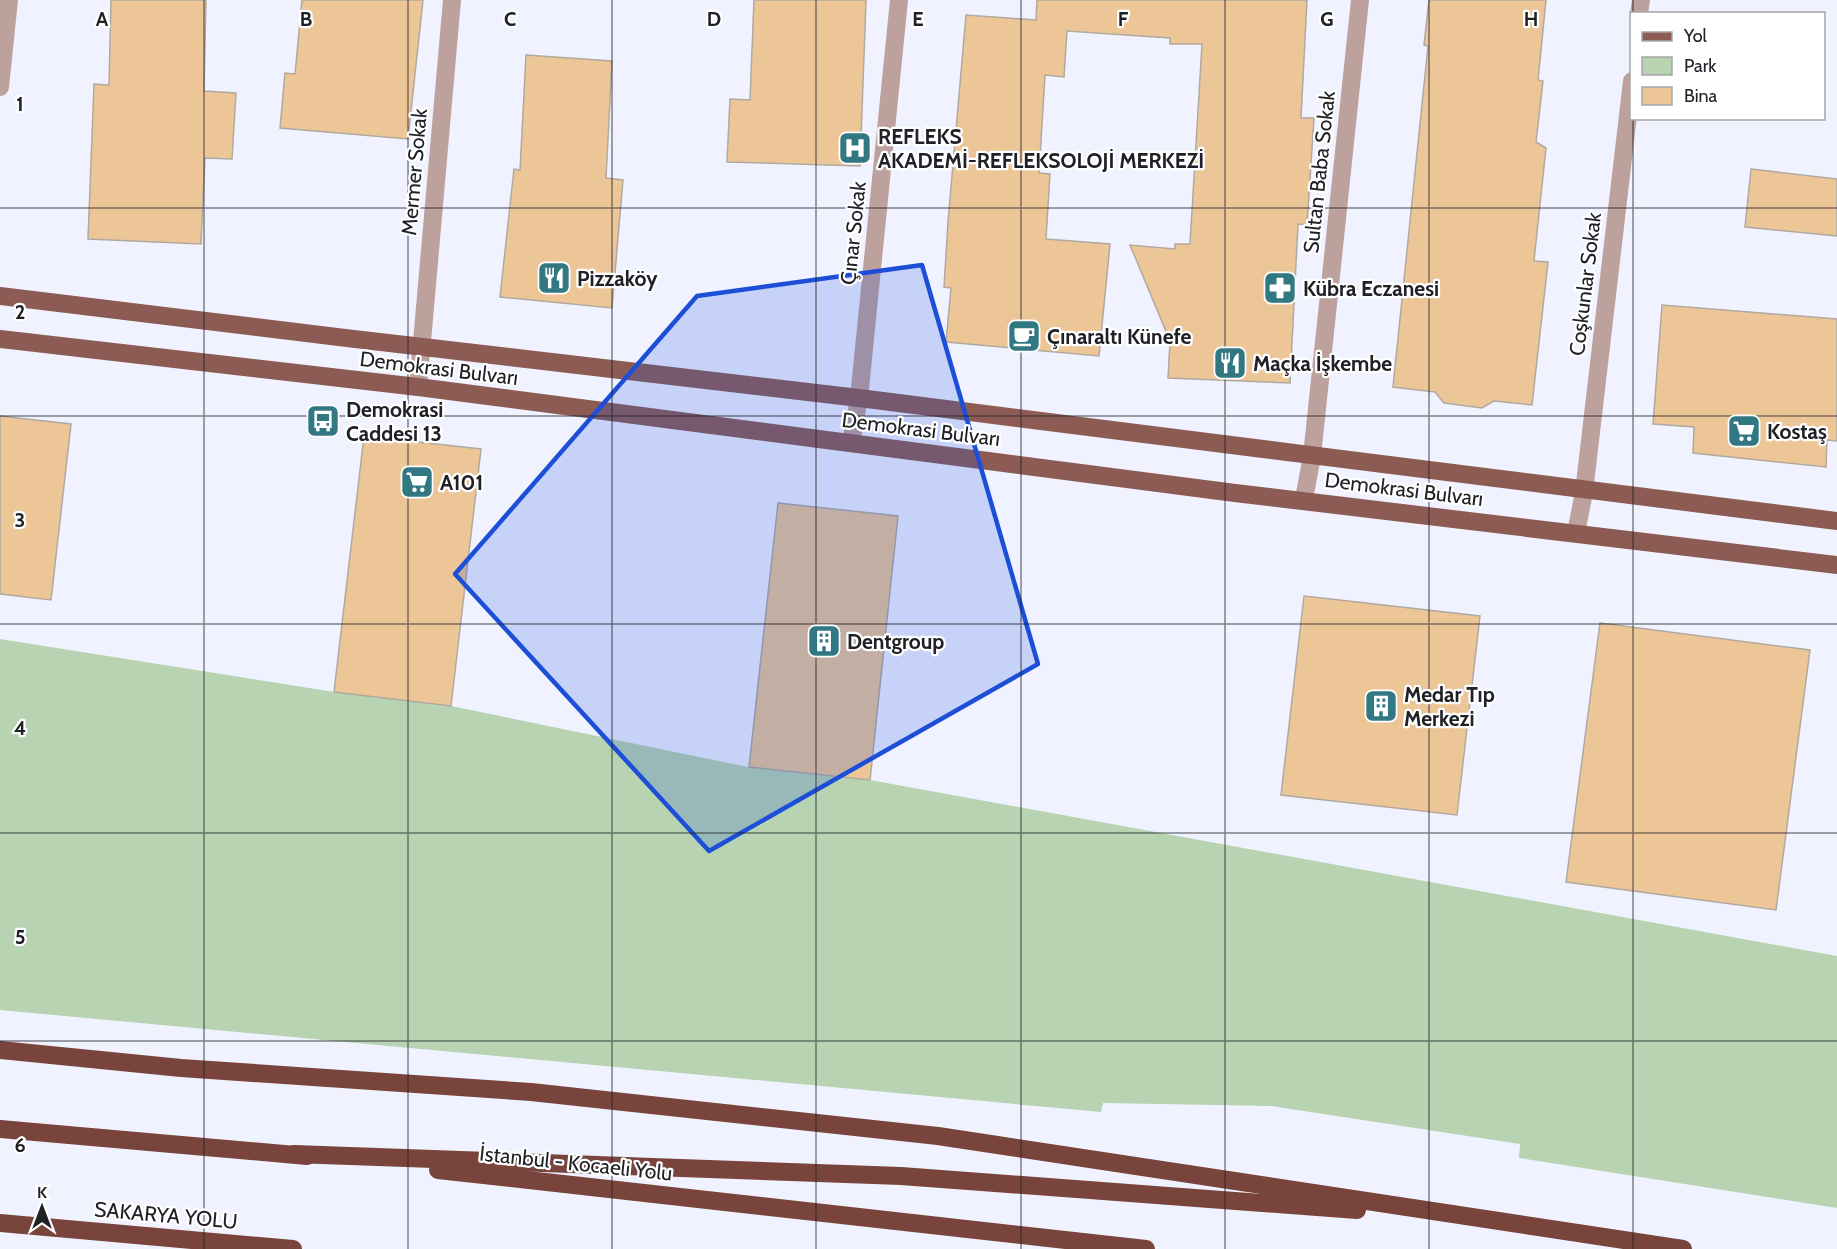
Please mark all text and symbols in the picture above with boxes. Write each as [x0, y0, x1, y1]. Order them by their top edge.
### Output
text: A [96, 7, 109, 31]
text: B [300, 7, 312, 31]
text: C [504, 7, 516, 31]
text: D [707, 7, 721, 31]
text: E [912, 7, 924, 31]
text: F [1118, 7, 1129, 31]
text: G [1320, 7, 1334, 31]
text: H [1524, 7, 1538, 31]
legend [1630, 12, 1825, 120]
text: Yol [1683, 25, 1708, 47]
text: Park [1684, 55, 1717, 77]
text: Bina [1684, 85, 1718, 107]
street label: Sultan Baba Sokak [1298, 89, 1340, 255]
text: 1 [16, 92, 24, 116]
street label: Mermer Sokak [396, 107, 432, 237]
place label: REFLEKS AKADEMİ-REFLEKSOLOJİ MERKEZİ [878, 124, 1204, 173]
hospital icon: REFLEKS AKADEMİ-REFLEKSOLOJİ MERKEZİ [837, 130, 873, 166]
street label: Çınar Sokak [835, 179, 871, 286]
street label: Coşkunlar Sokak [1564, 210, 1606, 357]
restaurant icon: Pizzaköy [536, 260, 572, 296]
place label: Pizzaköy [577, 266, 658, 291]
pharmacy icon: Kübra Eczanesi [1262, 270, 1298, 306]
place label: Kübra Eczanesi [1303, 276, 1439, 301]
text: 2 [15, 300, 25, 324]
cafe icon: Çınaraltı Künefe [1006, 318, 1042, 354]
place label: Çınaraltı Künefe [1047, 324, 1192, 349]
restaurant icon: Maçka İşkembe [1212, 345, 1248, 381]
street label: Demokrasi Bulvarı [358, 346, 520, 390]
place label: Maçka İşkembe [1253, 351, 1392, 376]
place label: Demokrasi Caddesi 13 [346, 397, 443, 446]
bus stop icon: Demokrasi Caddesi 13 [305, 403, 341, 439]
street label: Demokrasi Bulvarı [840, 407, 1002, 451]
supermarket icon: Kostaş [1726, 413, 1762, 449]
place label: Kostaş [1767, 419, 1827, 444]
supermarket icon: A101 [399, 464, 435, 500]
street label: Demokrasi Bulvarı [1323, 467, 1485, 511]
place label: A101 [440, 470, 483, 495]
text: 3 [15, 508, 25, 532]
building icon: Dentgroup [806, 623, 842, 659]
place label: Dentgroup [847, 629, 944, 654]
place label: Medar Tıp Merkezi [1404, 682, 1495, 731]
building icon: Medar Tıp Merkezi [1363, 688, 1399, 724]
text: 4 [14, 716, 26, 740]
text: 5 [15, 925, 25, 949]
text: 6 [14, 1133, 26, 1157]
street label: İstanbul - Kocaeli Yolu [478, 1140, 674, 1186]
north arrow [12, 1177, 72, 1237]
text: K [37, 1183, 47, 1202]
street label: SAKARYA YOLU [93, 1196, 239, 1234]

